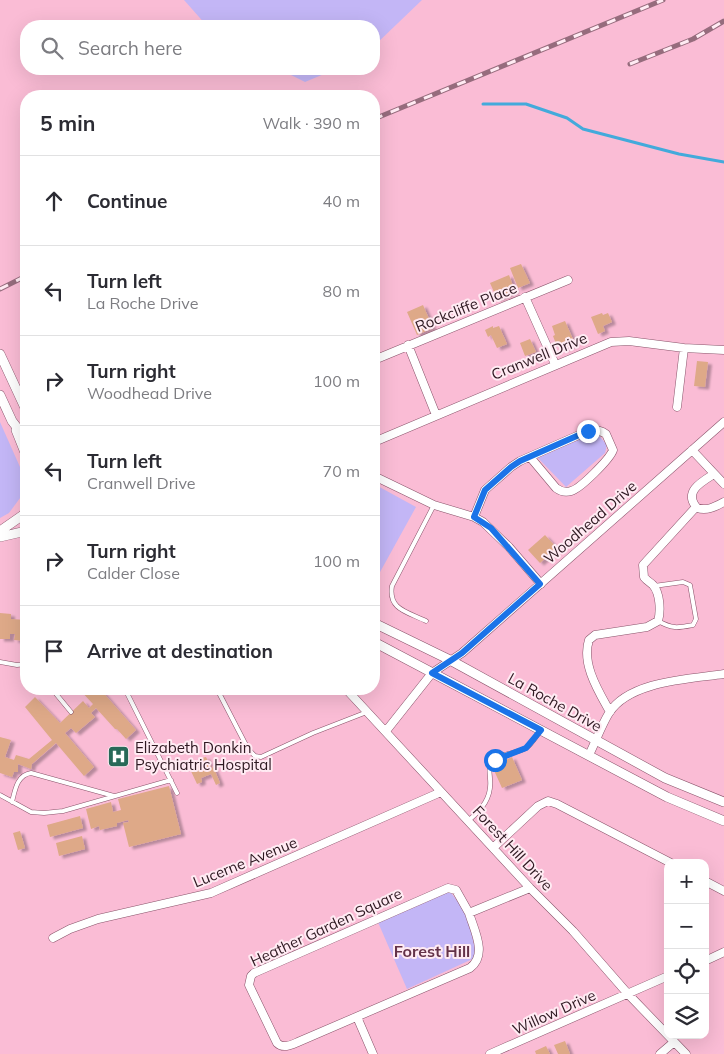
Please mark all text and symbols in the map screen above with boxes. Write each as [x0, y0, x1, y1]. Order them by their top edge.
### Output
search box [20, 20, 380, 75]
icon: search [38, 34, 66, 62]
text: Search here [78, 36, 182, 60]
text: 5 min [40, 110, 95, 136]
text: Walk · 390 m [262, 113, 360, 133]
icon: ahead [40, 187, 68, 215]
text: Continue [87, 189, 167, 213]
text: 40 m [323, 191, 360, 211]
text: Turn left [87, 269, 162, 293]
icon: left [40, 277, 68, 305]
street label: Rockcliffe Place [412, 278, 520, 336]
text: 80 m [323, 281, 360, 301]
text: La Roche Drive [87, 293, 198, 313]
street label: Cranwell Drive [488, 328, 590, 384]
text: Turn right [87, 359, 176, 383]
icon: right [40, 367, 68, 395]
text: 100 m [313, 371, 360, 391]
text: Woodhead Drive [87, 383, 212, 403]
route end [577, 420, 600, 443]
text: Turn left [87, 449, 162, 473]
icon: left [40, 457, 68, 485]
text: 70 m [323, 461, 360, 481]
text: Cranwell Drive [87, 473, 196, 493]
street label: Woodhead Drive [540, 476, 640, 568]
text: Turn right [87, 539, 176, 563]
icon: right [40, 547, 68, 575]
text: 100 m [313, 551, 360, 571]
text: Calder Close [87, 563, 180, 583]
icon: arrive [40, 637, 68, 665]
text: Arrive at destination [87, 639, 273, 663]
street label: La Roche Drive [505, 668, 605, 736]
place label: Elizabeth Donkin Psychiatric Hospital [135, 738, 272, 774]
hospital icon: Elizabeth Donkin Psychiatric Hospital [107, 744, 131, 768]
route start [484, 749, 507, 772]
street label: Forest Hill Drive [469, 802, 557, 894]
street label: Lucerne Avenue [190, 832, 300, 892]
map controls [664, 859, 709, 1039]
button: + [664, 859, 709, 904]
street label: Heather Garden Square [247, 884, 405, 970]
button: − [664, 904, 709, 949]
district label: Forest Hill [394, 941, 470, 961]
button: locate [664, 949, 709, 994]
street label: Willow Drive [509, 985, 599, 1039]
button: layers [664, 994, 709, 1039]

